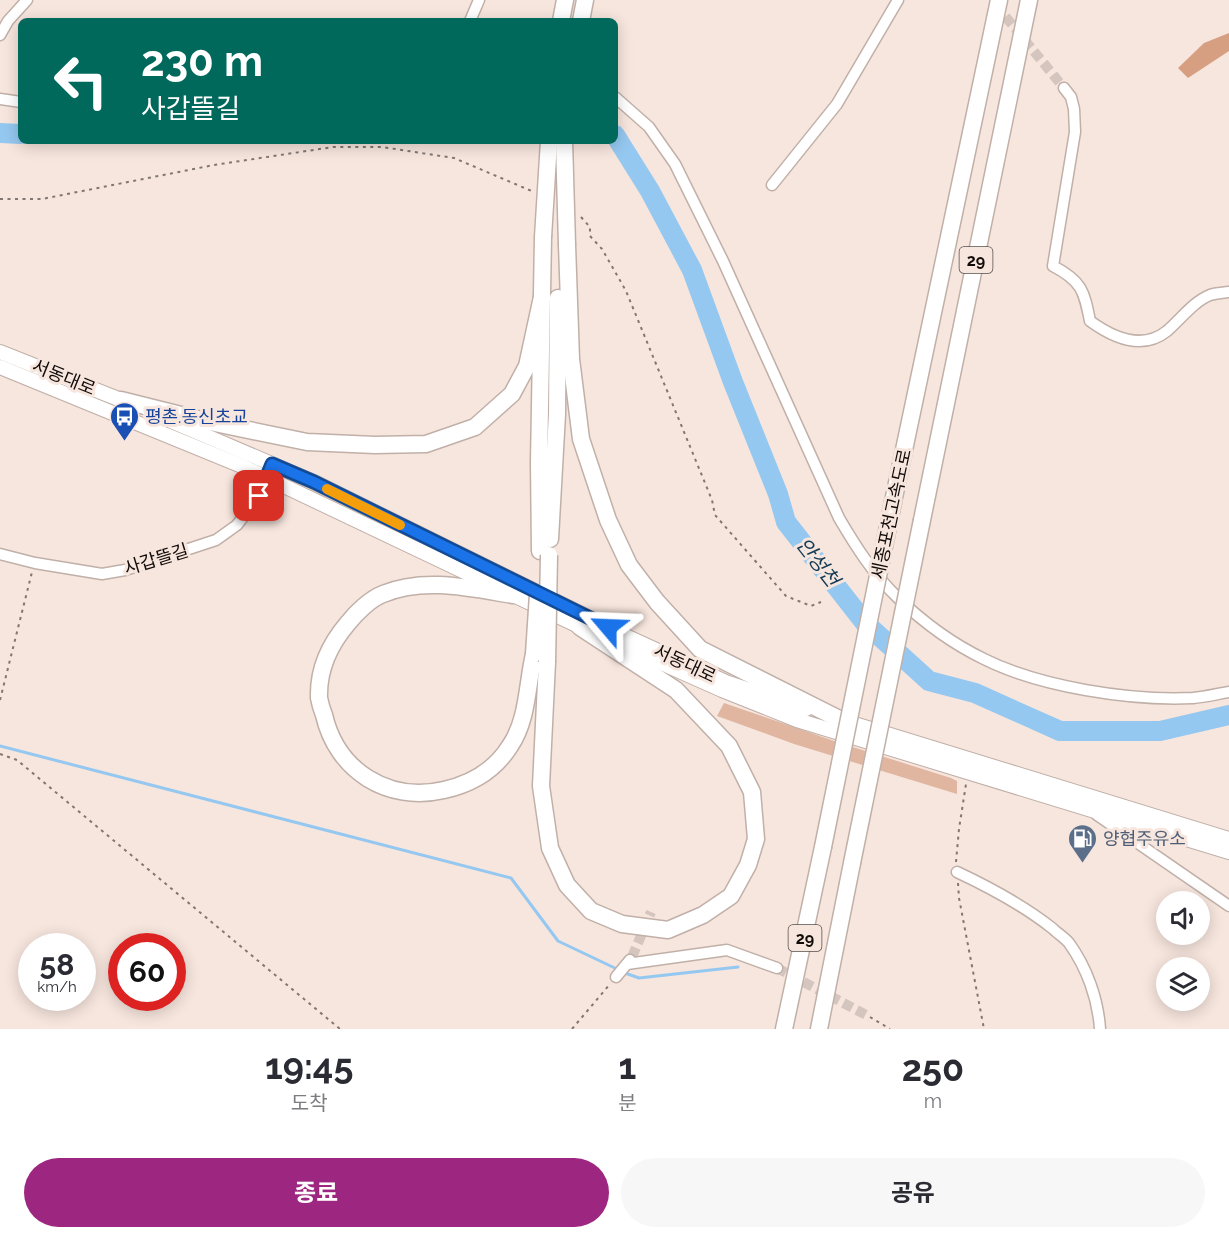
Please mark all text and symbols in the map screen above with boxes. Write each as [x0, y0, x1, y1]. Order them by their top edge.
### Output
text: 230 m [141, 37, 263, 86]
icon: left [42, 42, 120, 120]
text: 사갑뜰길 [141, 93, 240, 124]
road number: 29 [960, 247, 992, 273]
street label: 서동대로 [29, 355, 99, 399]
bus stop icon: 평촌.동신초교 [108, 400, 140, 442]
place label: 평촌.동신초교 [145, 406, 248, 427]
street label: 세종포천고속도로 [867, 447, 915, 581]
pin [233, 470, 284, 521]
icon: arrive [242, 479, 275, 512]
water label: 안성천 [792, 533, 846, 593]
street label: 사갑뜰길 [121, 539, 191, 579]
position arrow [576, 595, 640, 659]
street label: 서동대로 [651, 639, 719, 687]
fuel station icon: 양협주유소 [1066, 822, 1098, 864]
place label: 양협주유소 [1103, 828, 1186, 849]
map controls [1156, 891, 1210, 1011]
button: sound [1156, 891, 1210, 945]
road number: 29 [788, 925, 822, 951]
speed limit sign: 60 [108, 933, 186, 1011]
text: 58 [40, 947, 74, 982]
button: layers [1156, 957, 1210, 1011]
text: km/h [37, 978, 77, 996]
text: 19:45 [265, 1045, 353, 1087]
text: 1 [619, 1045, 636, 1087]
text: 250 [902, 1047, 964, 1089]
text: m [924, 1089, 942, 1113]
text: 도착 [291, 1091, 328, 1115]
text: 분 [618, 1091, 637, 1115]
button: 종료 [24, 1158, 609, 1227]
button: 공유 [621, 1158, 1205, 1227]

